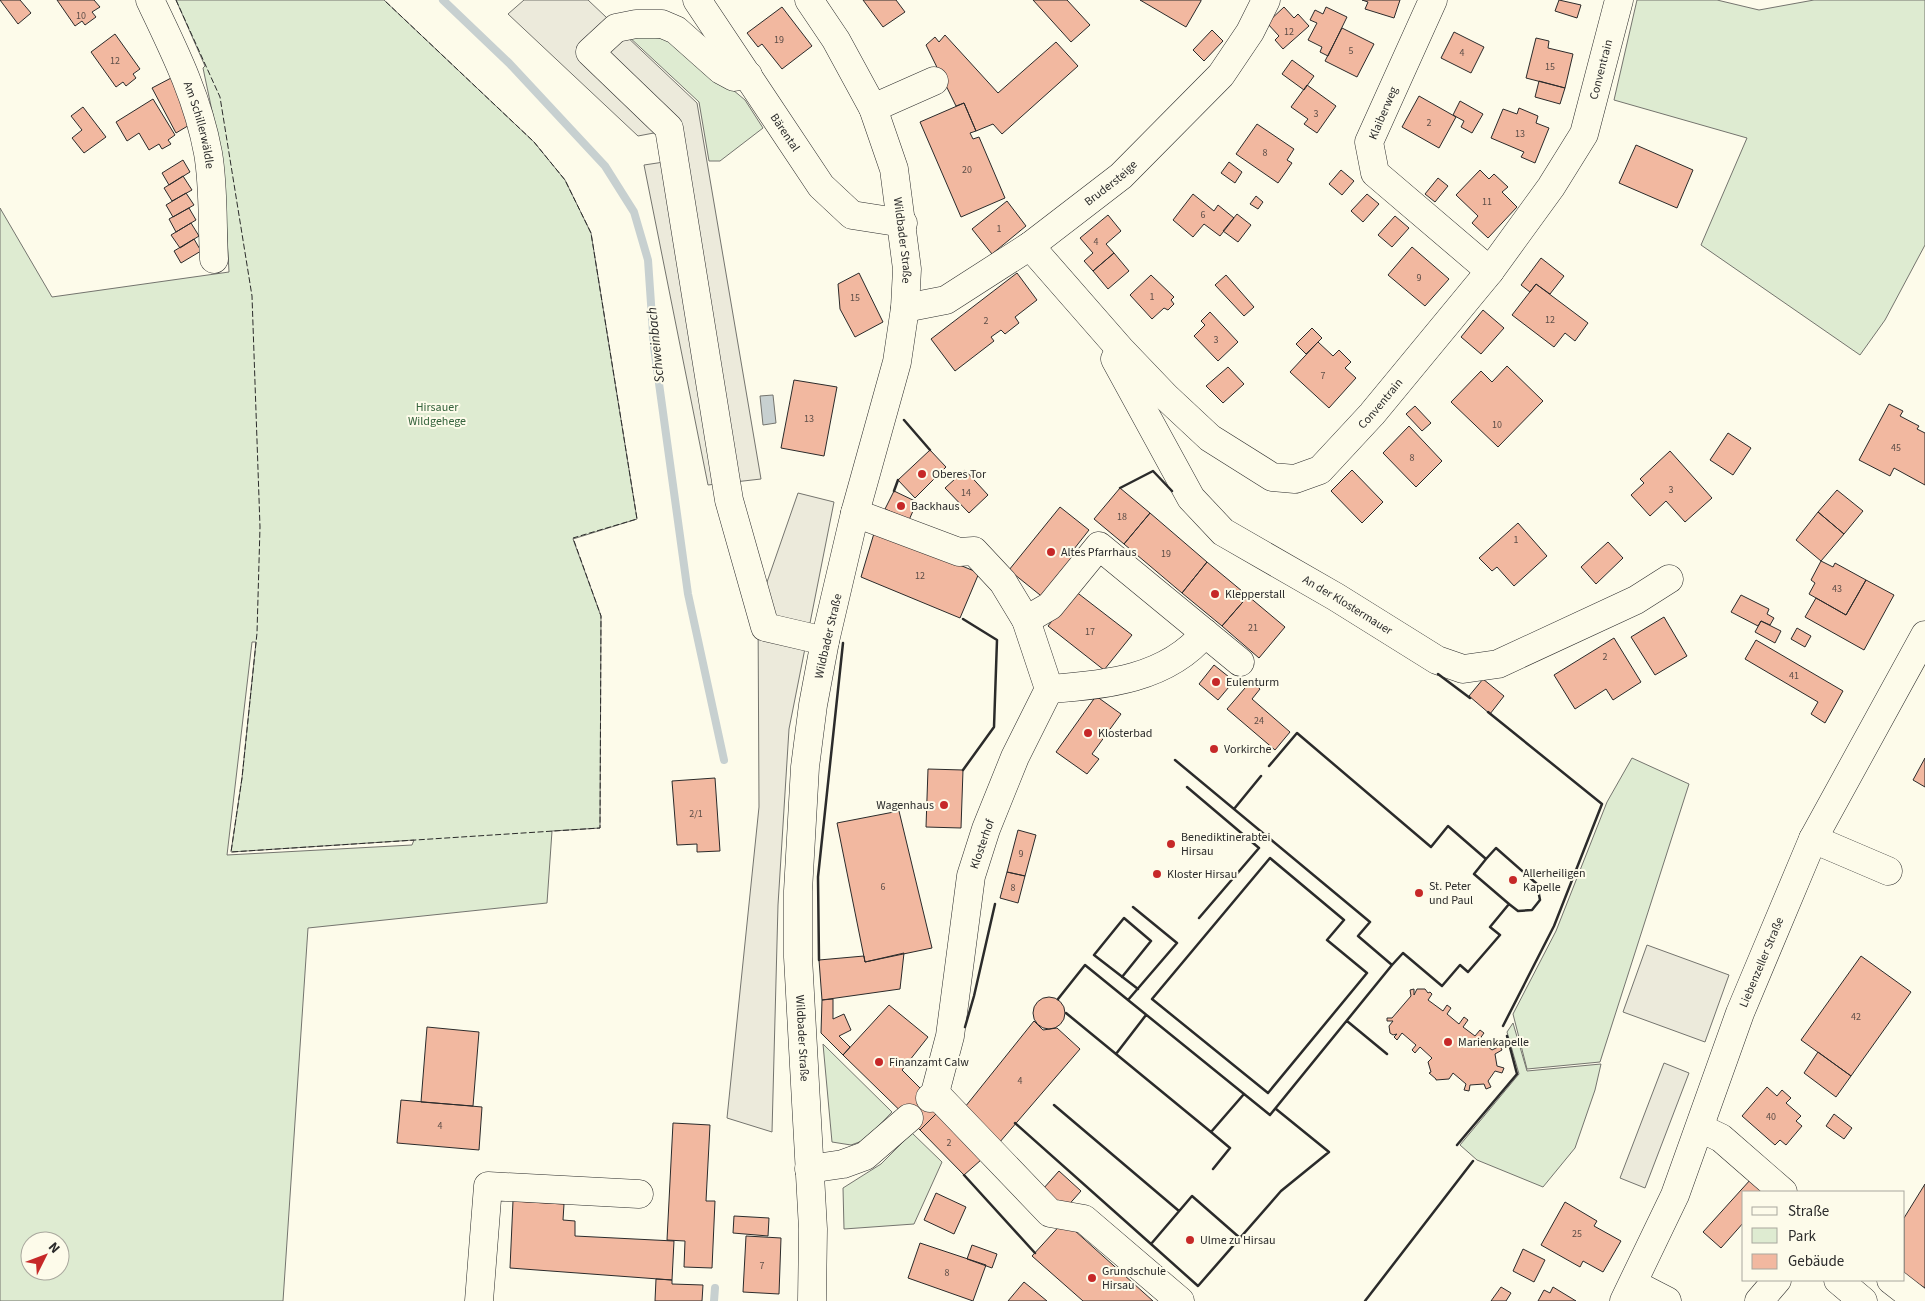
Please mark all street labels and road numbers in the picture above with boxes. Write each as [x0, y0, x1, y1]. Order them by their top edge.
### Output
street label: Conventrain [1585, 38, 1617, 102]
street label: Am Schillerwäldle [179, 79, 218, 170]
street label: Klaiberweg [1365, 84, 1402, 142]
street label: Bärental [766, 110, 804, 155]
street label: Brudersteige [1081, 156, 1141, 210]
street label: Wildbader Straße [889, 196, 915, 284]
street label: Conventrain [1354, 375, 1407, 433]
street label: An der Klostermauer [1299, 571, 1396, 640]
street label: Wildbader Straße [810, 592, 847, 680]
street label: Klosterhof [966, 816, 999, 871]
street label: Liebenzeller Straße [1735, 915, 1788, 1010]
street label: Wildbader Straße [791, 994, 813, 1082]

